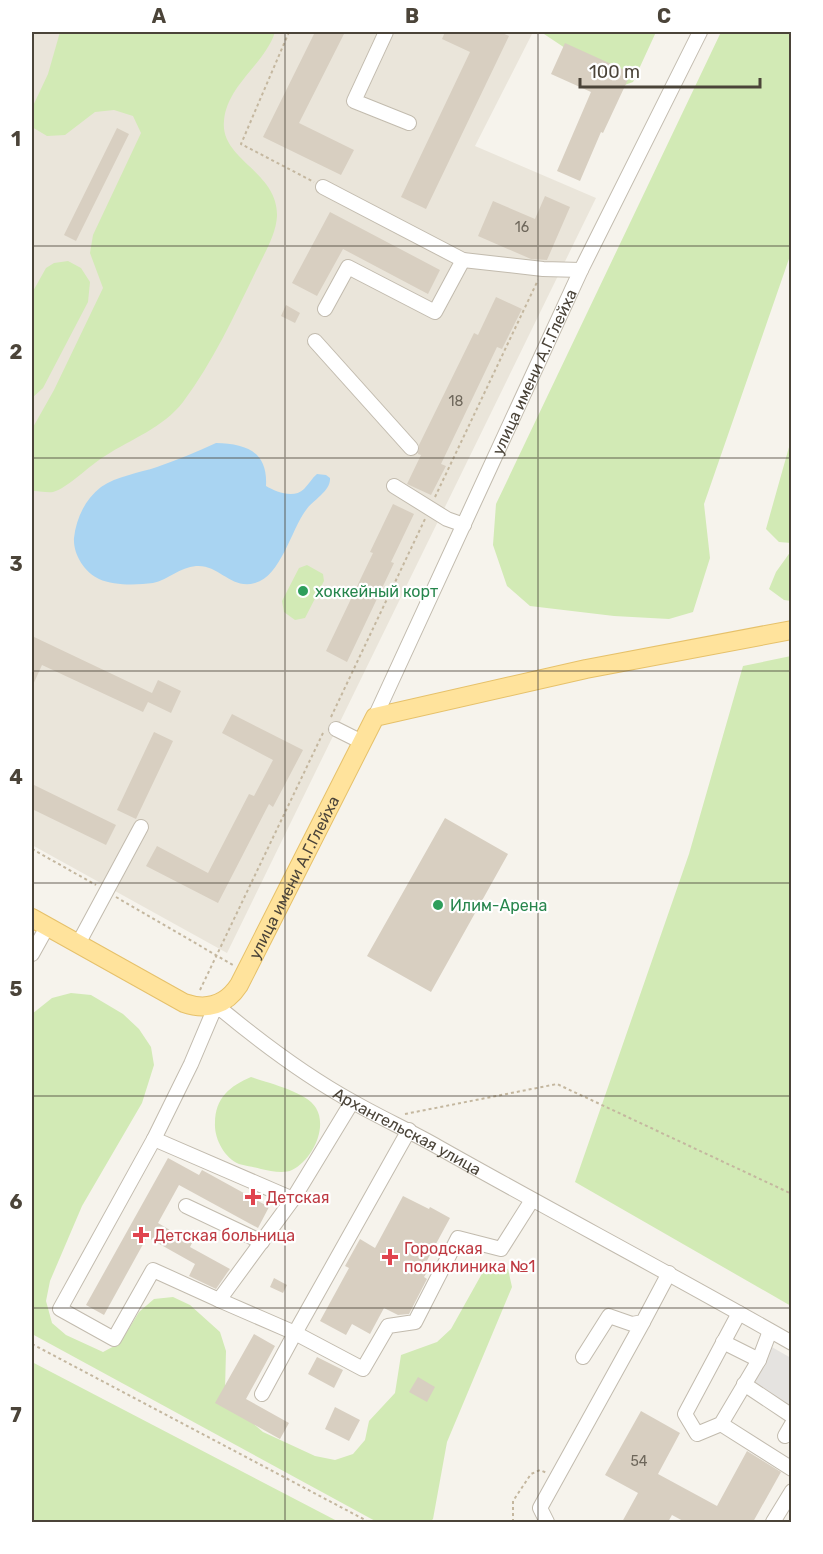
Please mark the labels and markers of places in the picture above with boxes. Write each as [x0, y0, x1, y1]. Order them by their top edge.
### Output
place label: хоккейный корт [315, 582, 438, 601]
marker: хоккейный корт [296, 584, 310, 598]
place label: Илим-Арена [450, 896, 547, 915]
marker: Илим-Арена [431, 898, 445, 912]
marker: Детская [244, 1188, 262, 1206]
place label: Детская [266, 1188, 329, 1207]
marker: Детская больница [132, 1226, 150, 1244]
place label: Детская больница [154, 1226, 295, 1245]
place label: Городская поликлиника №1 [404, 1239, 535, 1276]
marker: Городская поликлиника №1 [381, 1248, 399, 1266]

